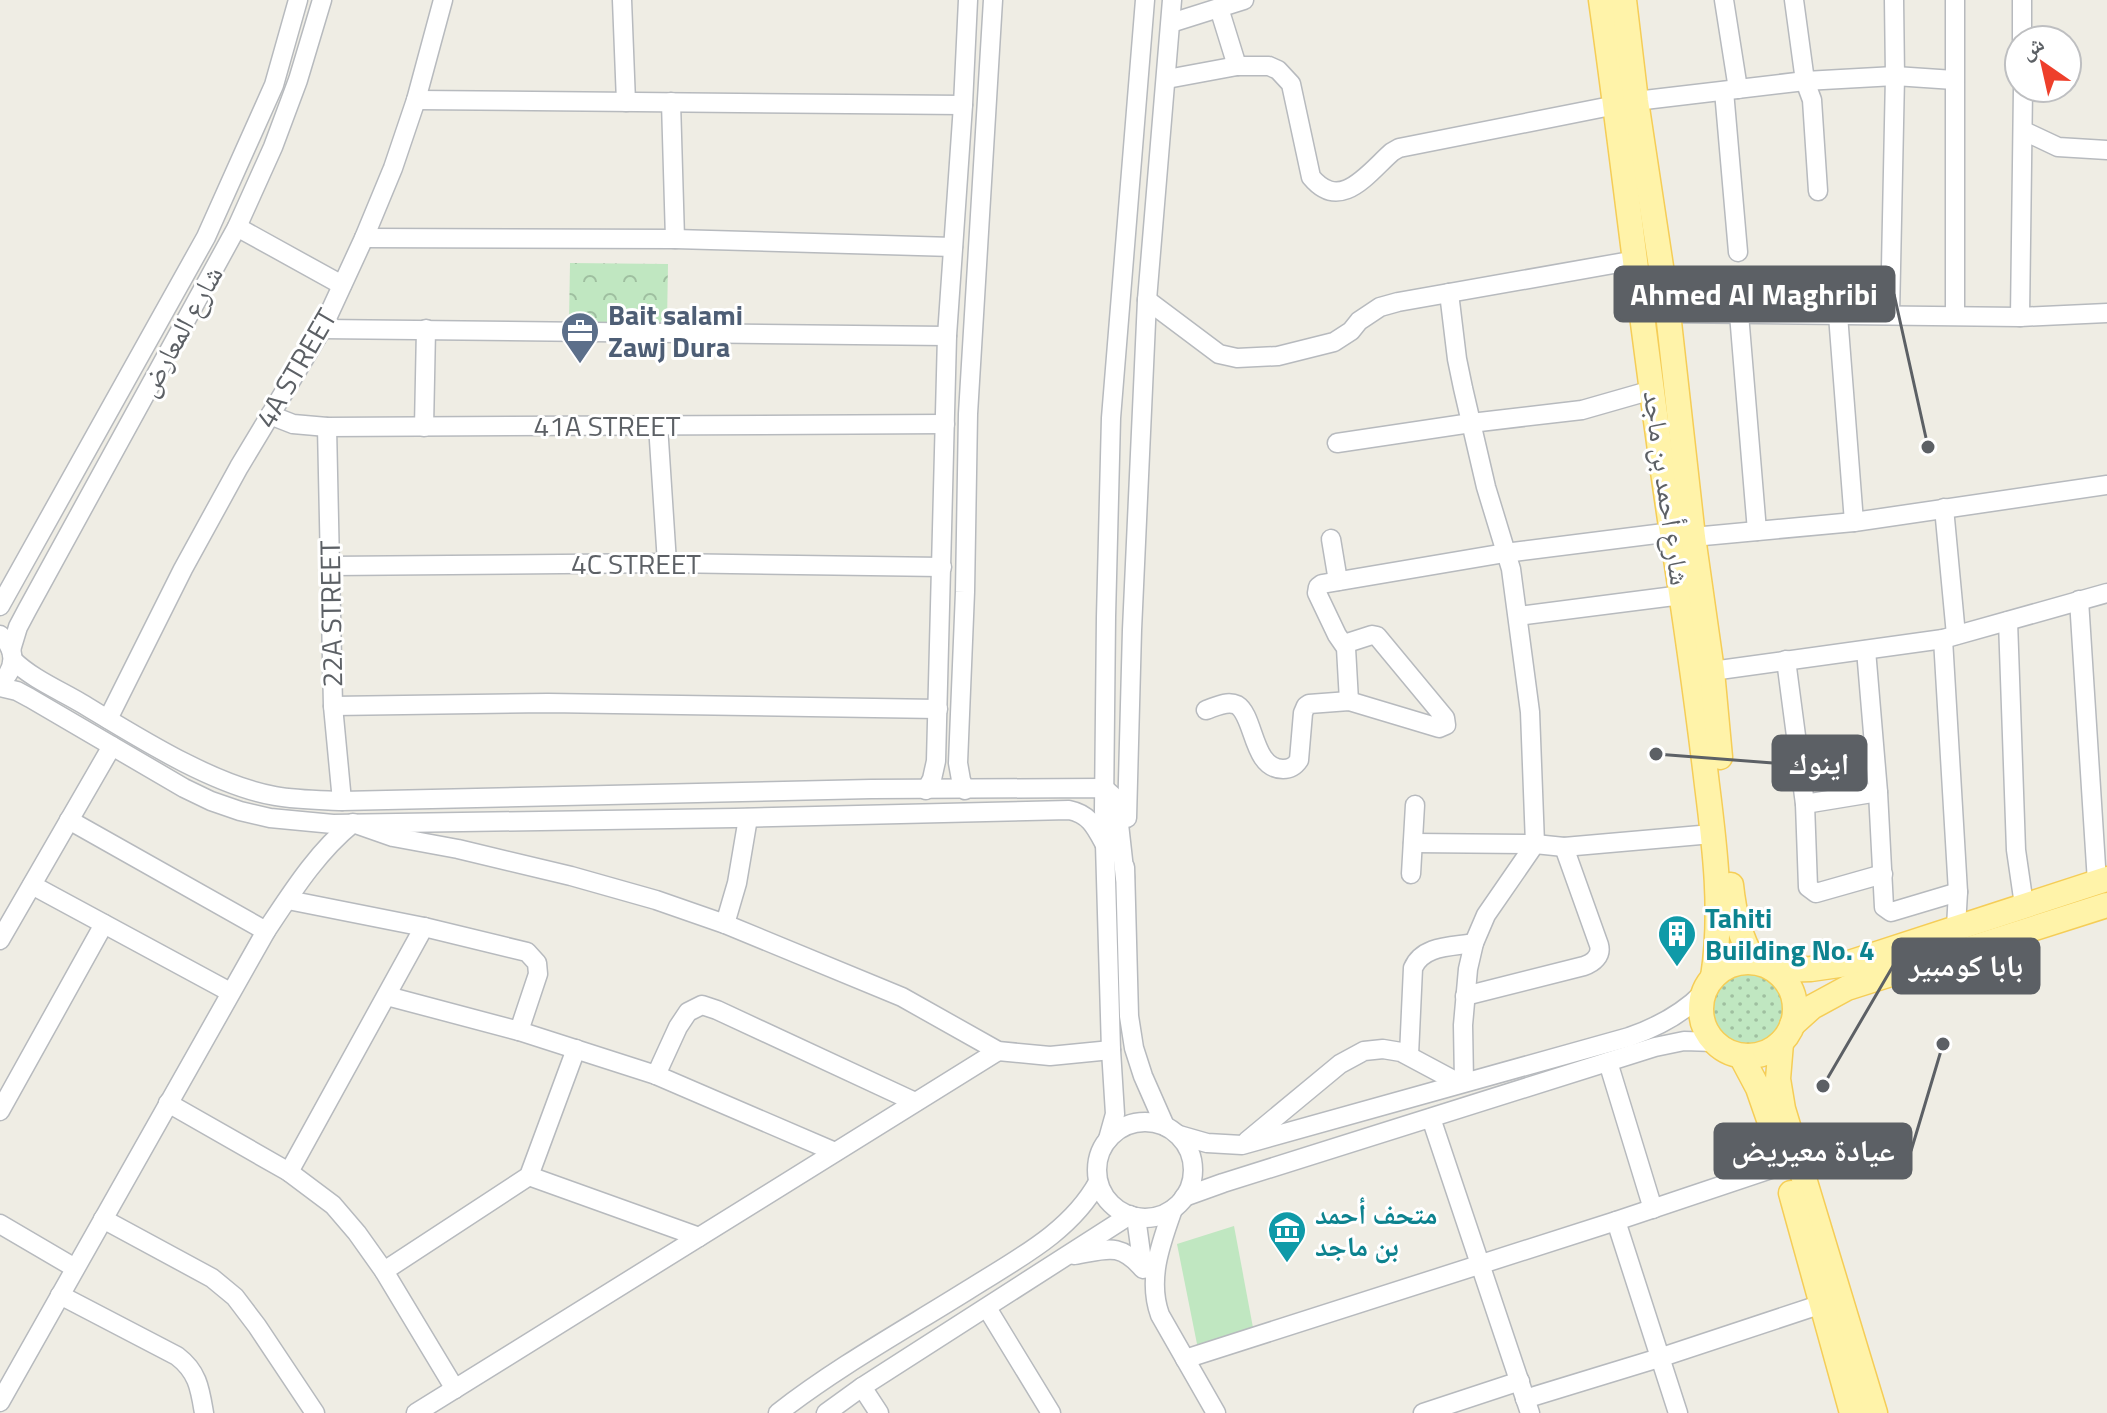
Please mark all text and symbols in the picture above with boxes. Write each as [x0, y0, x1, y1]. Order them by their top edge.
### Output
north arrow [2003, 24, 2083, 104]
text: ش [2013, 27, 2051, 68]
street label: شارع المعارض [126, 257, 233, 404]
callout: Ahmed Al Maghribi [1615, 267, 1894, 321]
text: Ahmed Al Maghribi [1630, 271, 1878, 317]
place label: Bait salami Zawj Dura [608, 293, 743, 368]
street label: 4A STREET [244, 300, 347, 435]
office icon: Bait salami Zawj Dura [559, 310, 601, 365]
street label: شارع أحمد بن ماجد [1633, 388, 1702, 588]
street label: 41A STREET [533, 404, 681, 447]
street label: 22A STREET [308, 540, 353, 688]
street label: 4C STREET [571, 542, 701, 585]
callout: اينوك [1773, 736, 1866, 790]
text: اينوك [1789, 740, 1849, 786]
place label: Tahiti Building No. 4 [1705, 896, 1875, 971]
building icon: Tahiti Building No. 4 [1656, 913, 1698, 968]
callout: بابا كومبير [1893, 939, 2039, 993]
text: بابا كومبير [1907, 942, 2023, 988]
callout: عيادة معيريض [1715, 1124, 1911, 1178]
text: عيادة معيريض [1731, 1127, 1895, 1173]
place label: متحف أحمد بن ماجد [1315, 1192, 1437, 1267]
museum icon: متحف أحمد بن ماجد [1266, 1209, 1308, 1264]

